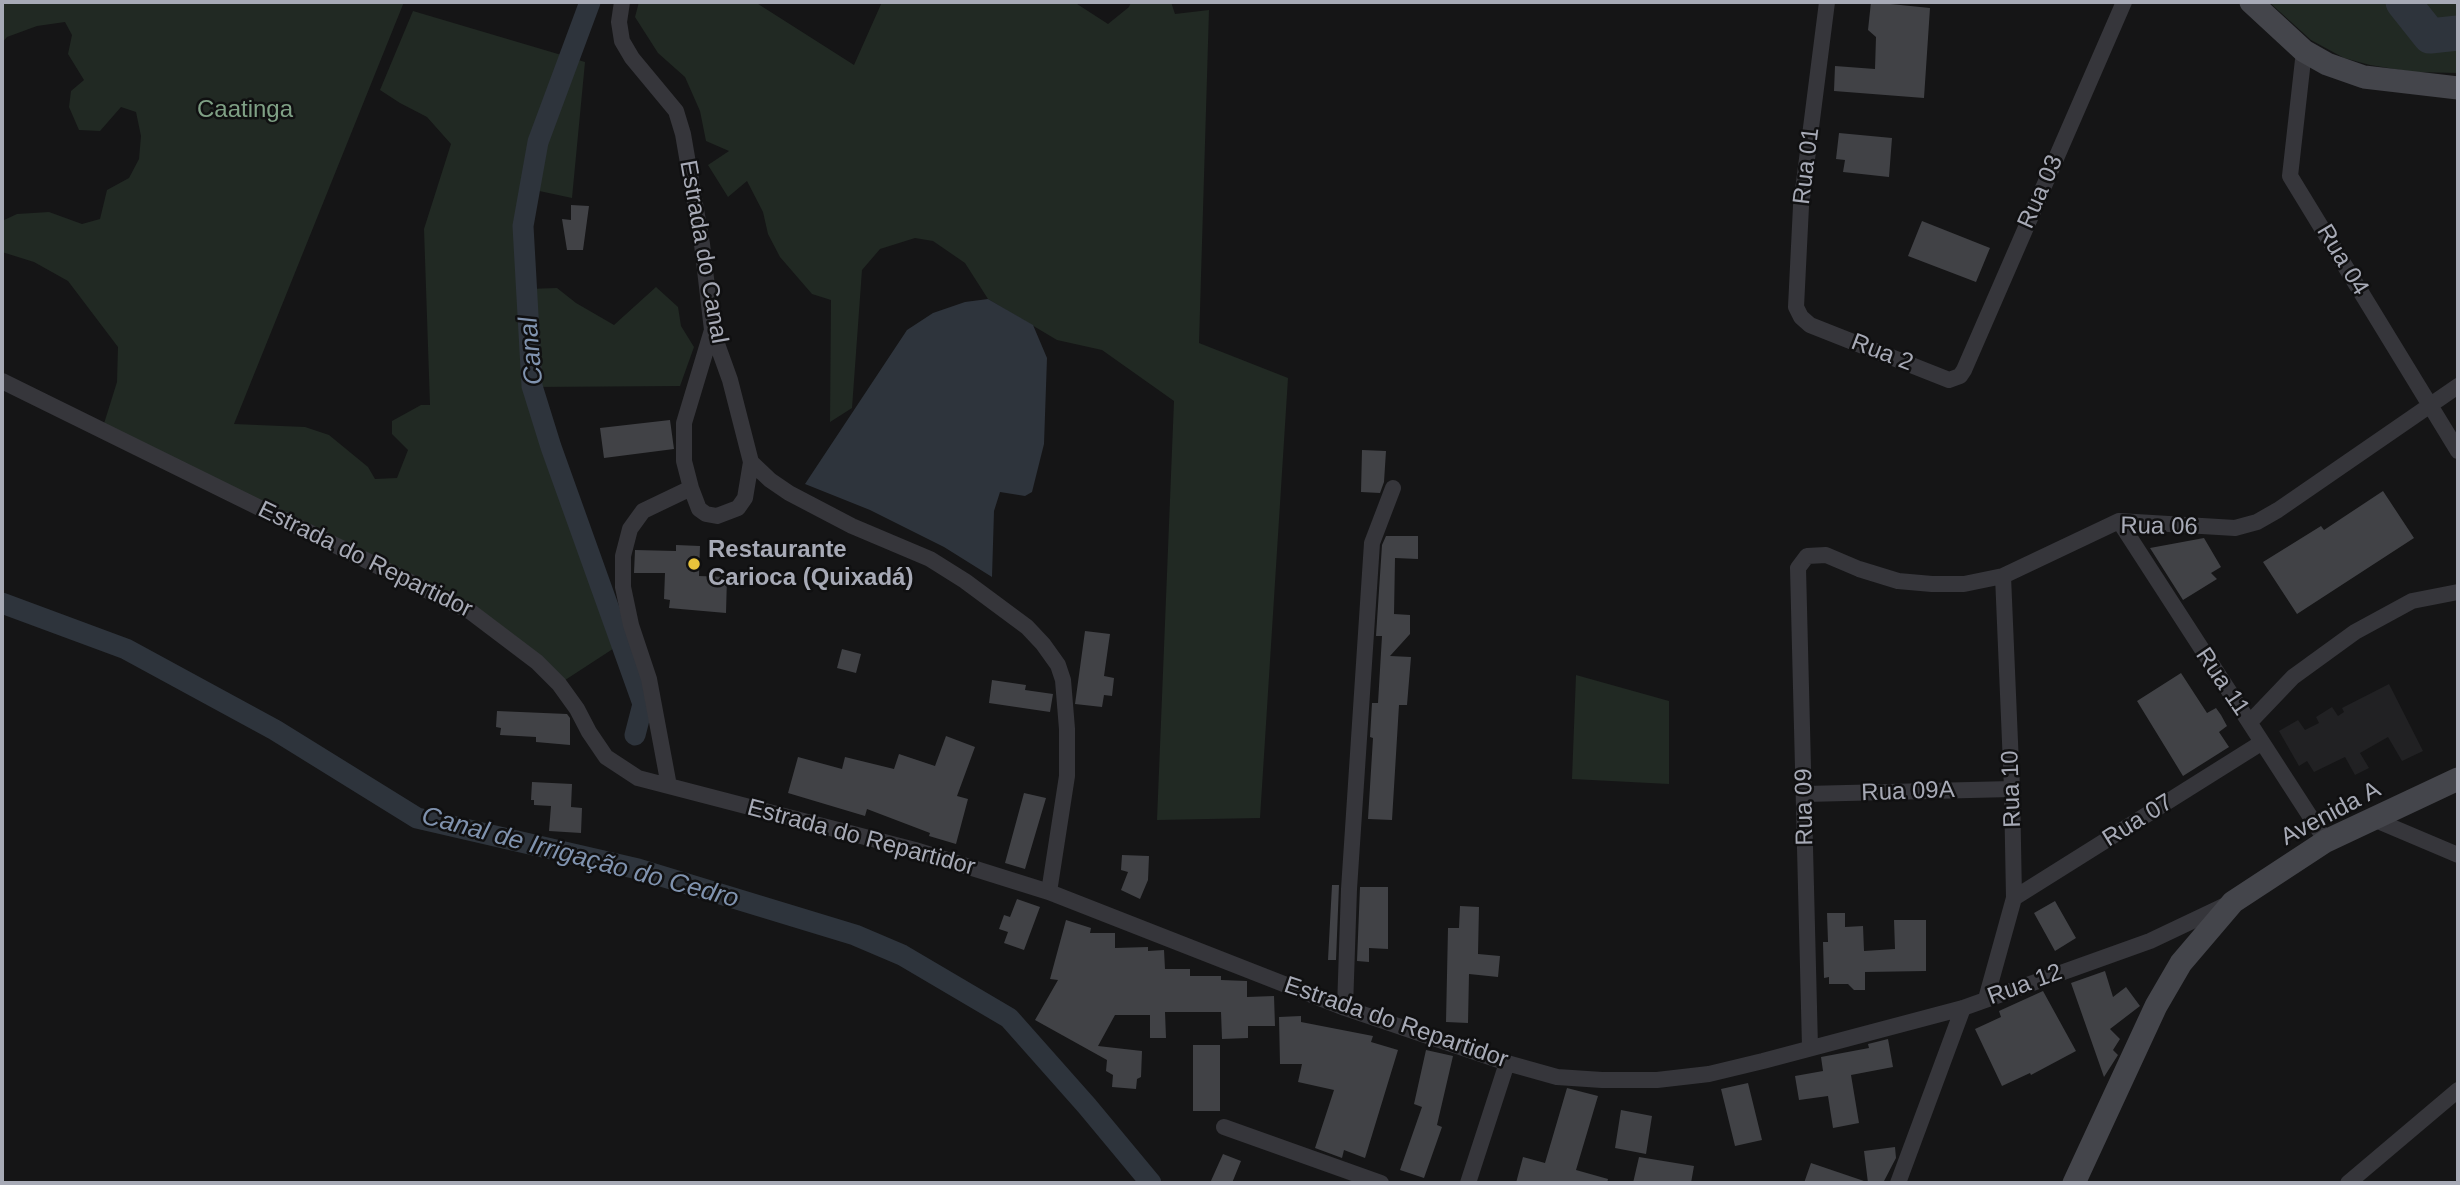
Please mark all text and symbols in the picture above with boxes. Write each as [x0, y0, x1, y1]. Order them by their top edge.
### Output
park label: Caatinga [197, 96, 293, 124]
street label: Rua 01 [1788, 126, 1826, 206]
street label: Rua 03 [2012, 151, 2070, 233]
street label: Estrada do Canal [673, 158, 733, 346]
street label: Rua 04 [2310, 219, 2374, 301]
water label: Canal [513, 316, 551, 386]
street label: Rua 2 [1847, 328, 1917, 378]
street label: Estrada do Repartidor [253, 496, 477, 624]
street label: Rua 06 [2120, 512, 2198, 542]
place label: Restaurante Carioca (Quixadá) [708, 536, 913, 592]
marker: Restaurante Carioca (Quixadá) [686, 556, 702, 572]
street label: Rua 11 [2189, 643, 2255, 721]
street label: Rua 10 [1996, 750, 2028, 828]
street label: Rua 09 [1790, 768, 1820, 846]
street label: Rua 09A [1861, 776, 1955, 808]
street label: Avenida A [2276, 776, 2386, 852]
street label: Rua 07 [2098, 788, 2178, 854]
street label: Estrada do Repartidor [744, 794, 978, 882]
water label: Canal de Irrigação do Cedro [418, 801, 742, 915]
street label: Rua 12 [1984, 958, 2066, 1012]
street label: Estrada do Repartidor [1280, 971, 1512, 1075]

